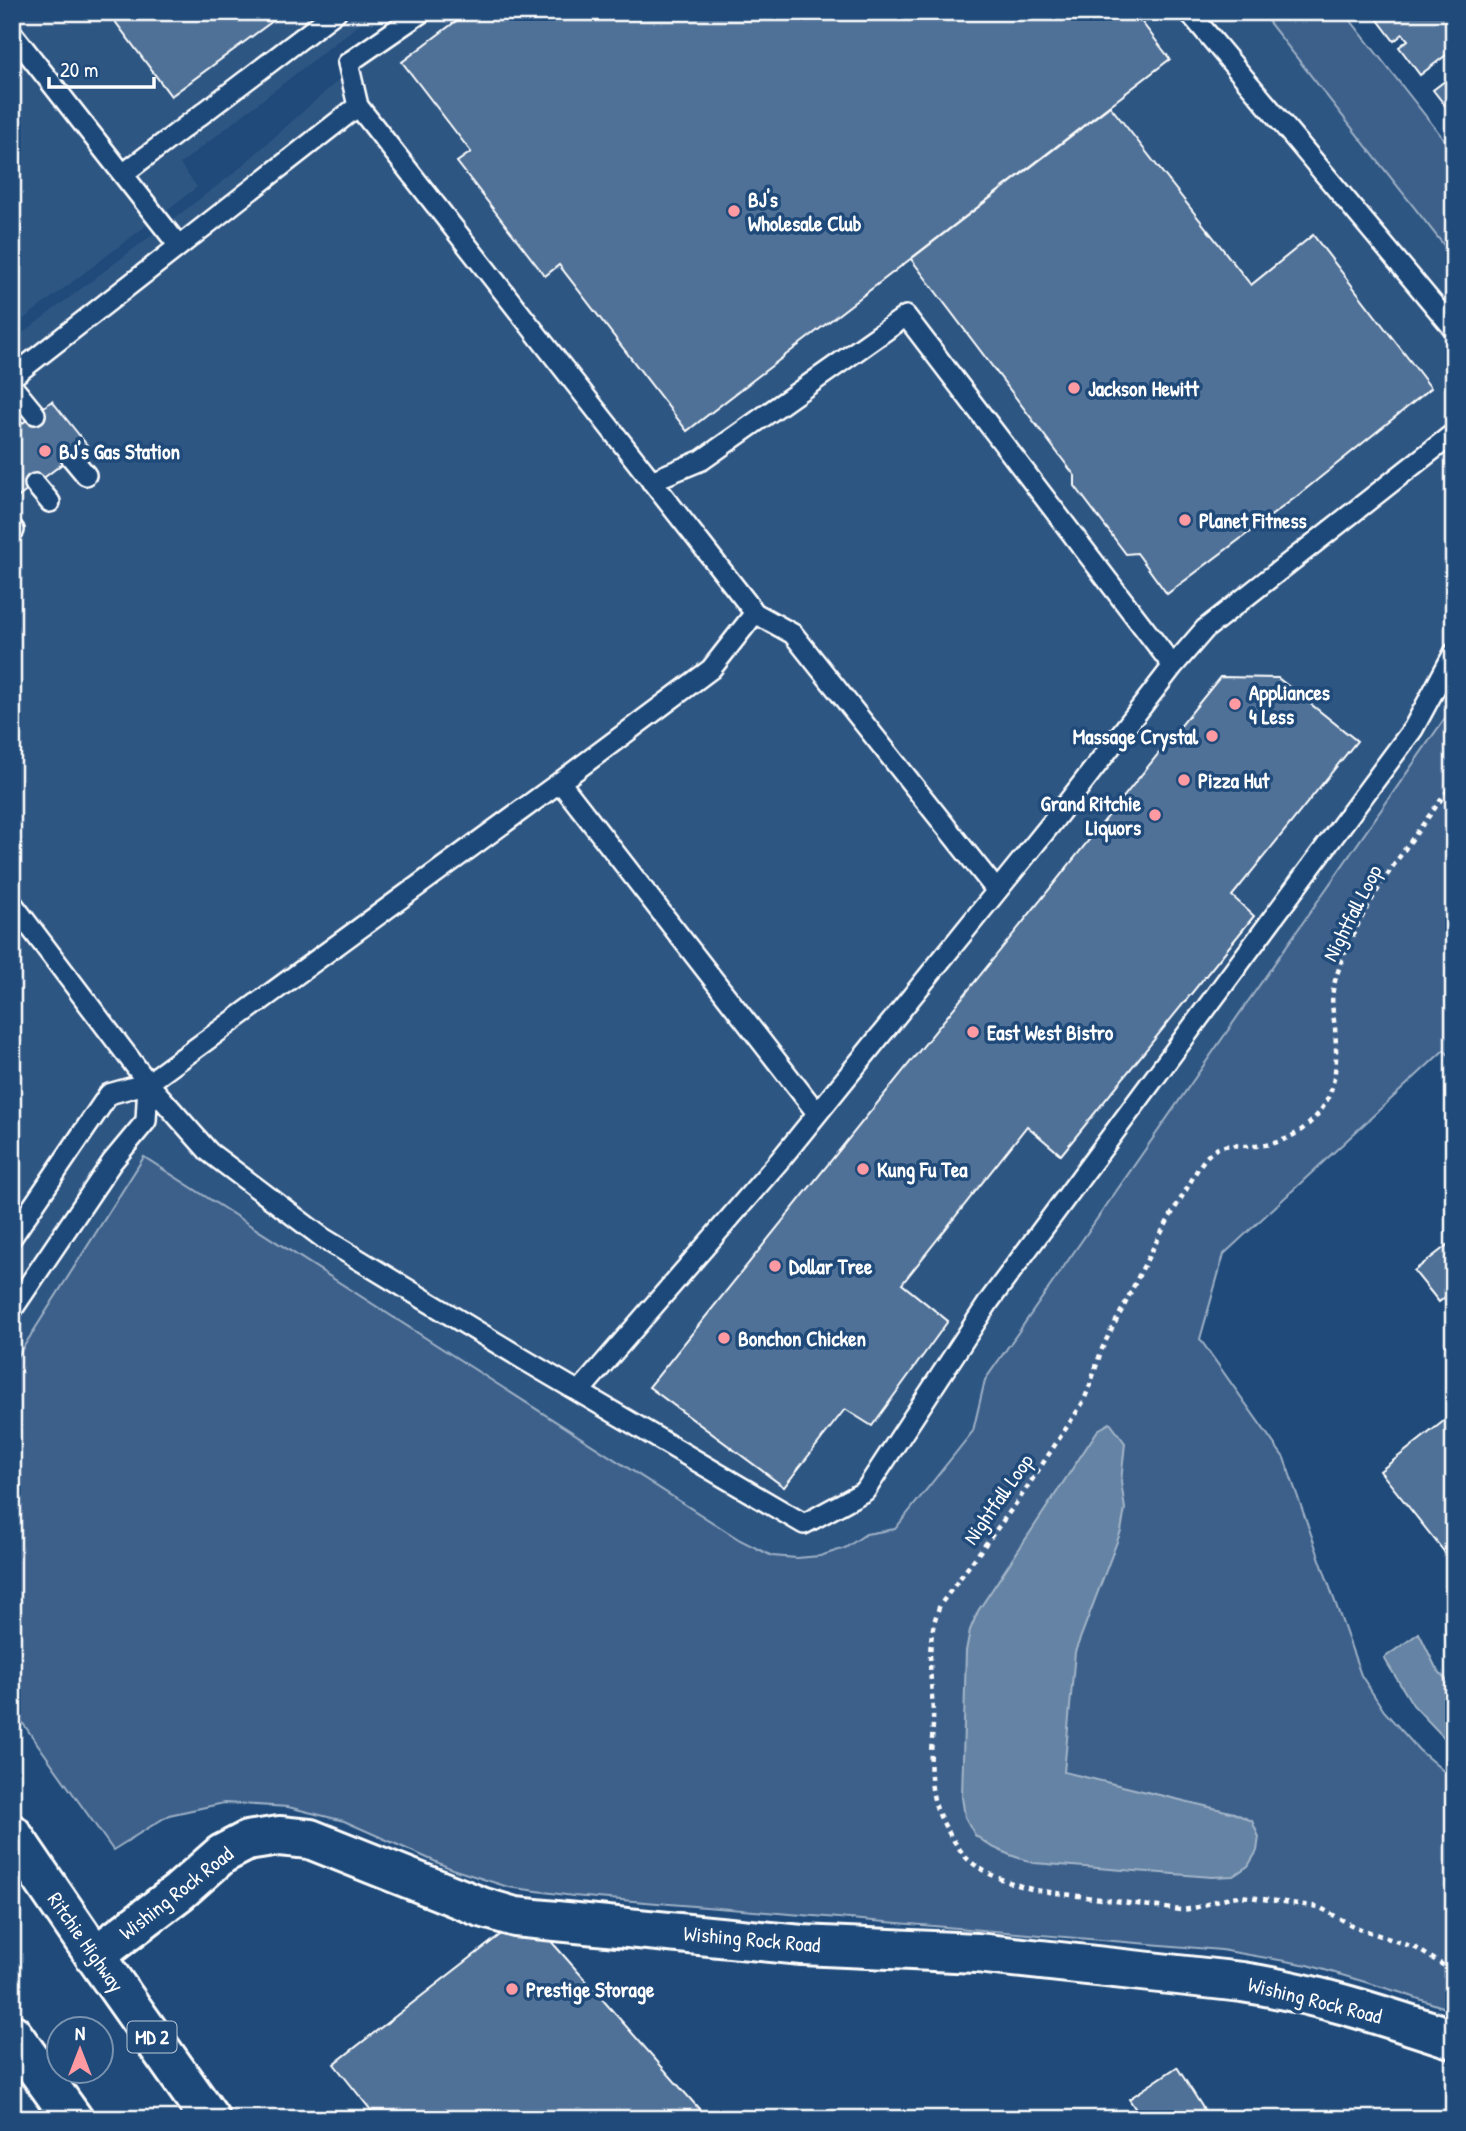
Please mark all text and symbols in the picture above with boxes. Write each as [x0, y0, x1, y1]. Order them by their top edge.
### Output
scale bar [49, 46, 154, 90]
text: 20 m [60, 55, 98, 84]
place label: BJ's Wholesale Club [748, 185, 862, 238]
marker: BJ's Wholesale Club [726, 203, 742, 219]
place label: Jackson Hewitt [1088, 374, 1200, 403]
marker: Jackson Hewitt [1066, 380, 1082, 396]
place label: BJ's Gas Station [59, 437, 180, 466]
marker: BJ's Gas Station [37, 443, 53, 459]
place label: Planet Fitness [1199, 506, 1307, 535]
marker: Planet Fitness [1177, 512, 1193, 528]
place label: Appliances 4 Less [1249, 678, 1330, 731]
marker: Appliances 4 Less [1227, 696, 1243, 712]
place label: Massage Crystal [1073, 722, 1198, 752]
marker: Massage Crystal [1204, 728, 1220, 744]
place label: Pizza Hut [1198, 766, 1270, 795]
marker: Pizza Hut [1176, 772, 1192, 788]
place label: Grand Ritchie Liquors [1041, 789, 1142, 843]
marker: Grand Ritchie Liquors [1147, 807, 1163, 823]
street label: Nightfall Loop [1315, 860, 1389, 966]
place label: East West Bistro [987, 1018, 1114, 1047]
marker: East West Bistro [965, 1024, 981, 1040]
place label: Kung Fu Tea [877, 1155, 968, 1185]
marker: Kung Fu Tea [855, 1161, 871, 1177]
place label: Dollar Tree [789, 1252, 873, 1281]
marker: Dollar Tree [767, 1258, 783, 1274]
place label: Bonchon Chicken [738, 1324, 866, 1353]
marker: Bonchon Chicken [716, 1330, 732, 1346]
street label: Nightfall Loop [956, 1448, 1040, 1550]
street label: Wishing Rock Road [113, 1839, 239, 1947]
street label: Ritchie Highway [41, 1886, 131, 1998]
street label: Wishing Rock Road [682, 1919, 822, 1959]
street label: Wishing Rock Road [1245, 1969, 1385, 2031]
place label: Prestige Storage [526, 1975, 655, 2005]
marker: Prestige Storage [504, 1981, 520, 1997]
north arrow [46, 2016, 116, 2086]
text: N [75, 2020, 85, 2046]
road number: MD 2 [128, 2022, 176, 2052]

